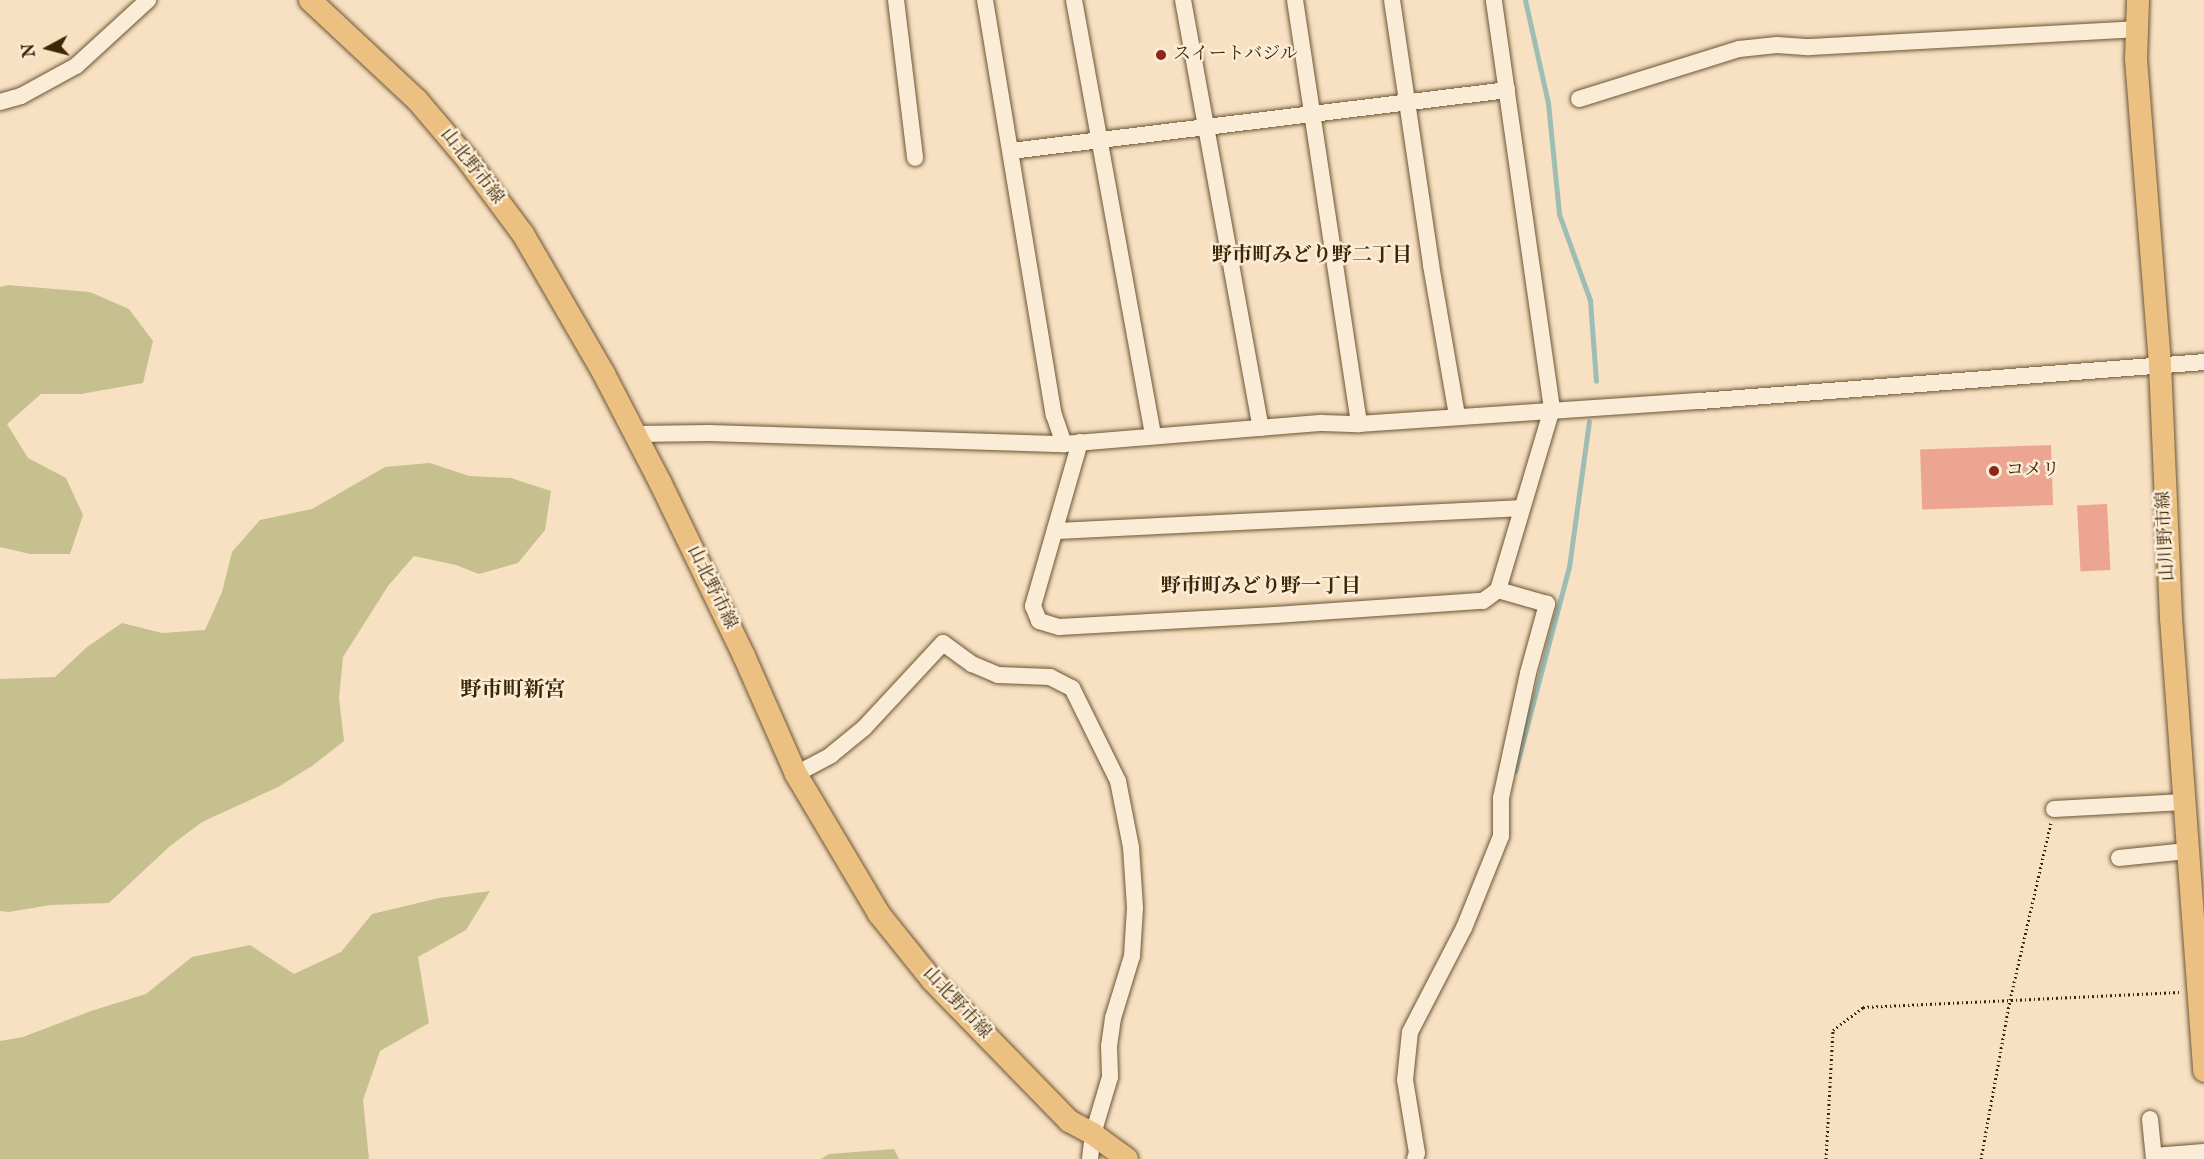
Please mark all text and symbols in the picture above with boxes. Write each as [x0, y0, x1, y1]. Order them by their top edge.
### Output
north arrow [18, 18, 78, 78]
text: N [19, 42, 41, 58]
place label: スイートバジル [1173, 44, 1299, 66]
marker: スイートバジル [1154, 48, 1168, 62]
street label: 山北野市線 [435, 125, 507, 209]
district label: 野市町みどり野二丁目 [1212, 243, 1412, 267]
place label: コメリ [2006, 460, 2060, 482]
marker: コメリ [1987, 464, 2001, 478]
street label: 山川野市線 [2154, 490, 2180, 582]
street label: 山北野市線 [682, 543, 740, 633]
district label: 野市町みどり野一丁目 [1161, 574, 1361, 598]
district label: 野市町新宮 [461, 678, 565, 704]
street label: 山北野市線 [917, 964, 995, 1044]

